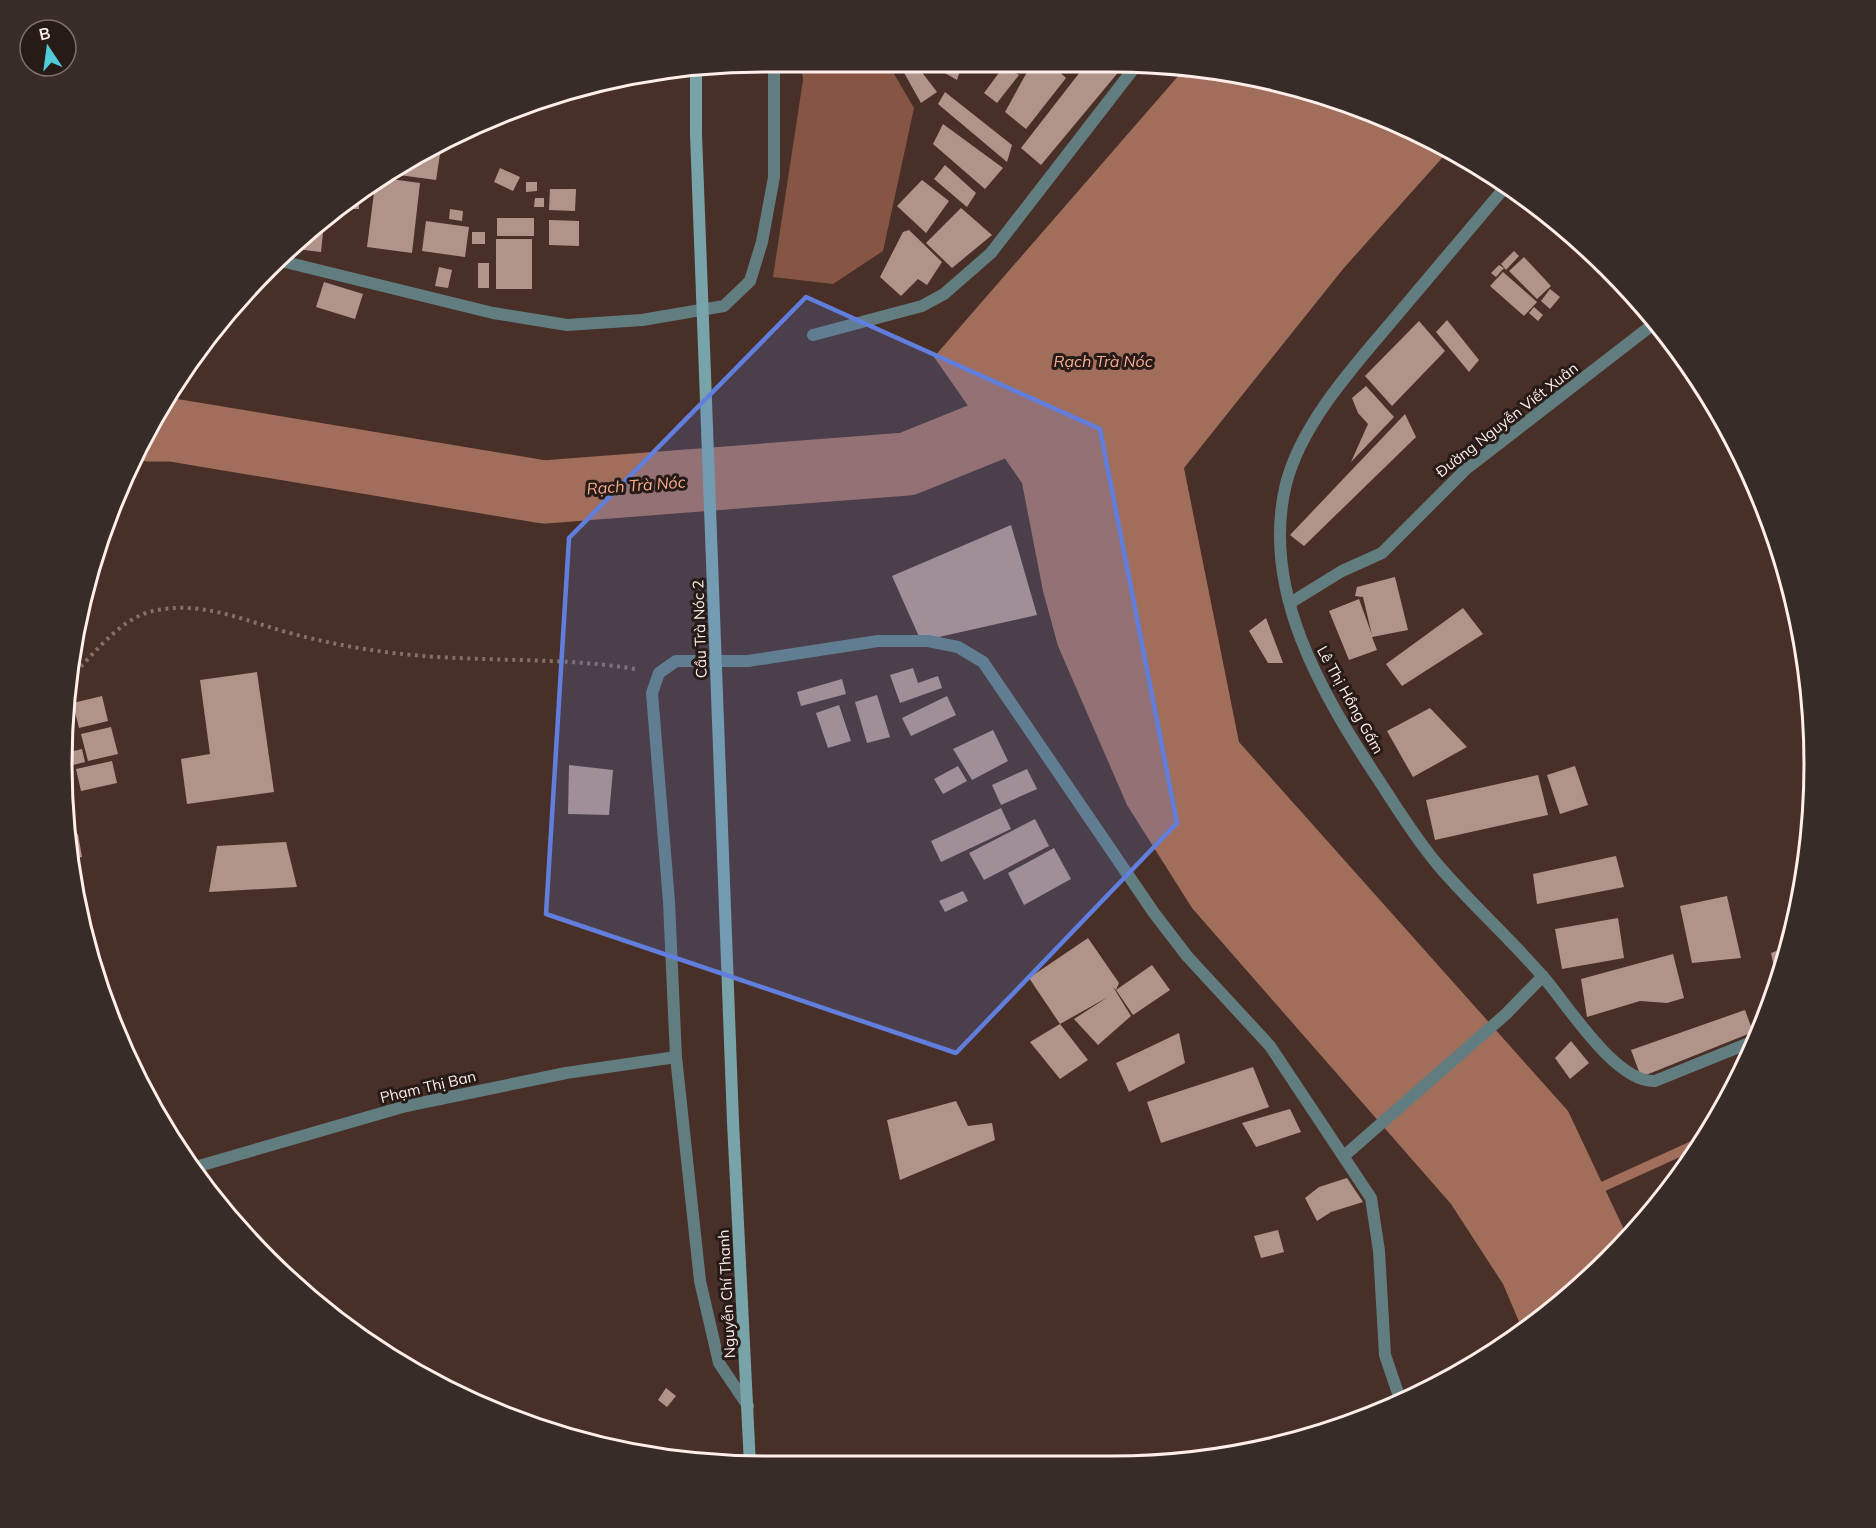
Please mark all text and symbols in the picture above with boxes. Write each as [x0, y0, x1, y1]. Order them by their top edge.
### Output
north arrow [18, 18, 78, 78]
text: B [37, 22, 52, 44]
water label: Rạch Trà Nóc [1053, 351, 1153, 371]
street label: Đường Nguyễn Viết Xuân [1432, 358, 1582, 481]
water label: Rạch Trà Nóc [586, 472, 686, 498]
street label: Cầu Trà Nóc 2 [688, 580, 711, 678]
street label: Lê Thị Hồng Gấm [1313, 642, 1388, 757]
street label: Phạm Thị Ban [378, 1066, 478, 1107]
street label: Nguyễn Chí Thanh [714, 1229, 739, 1359]

